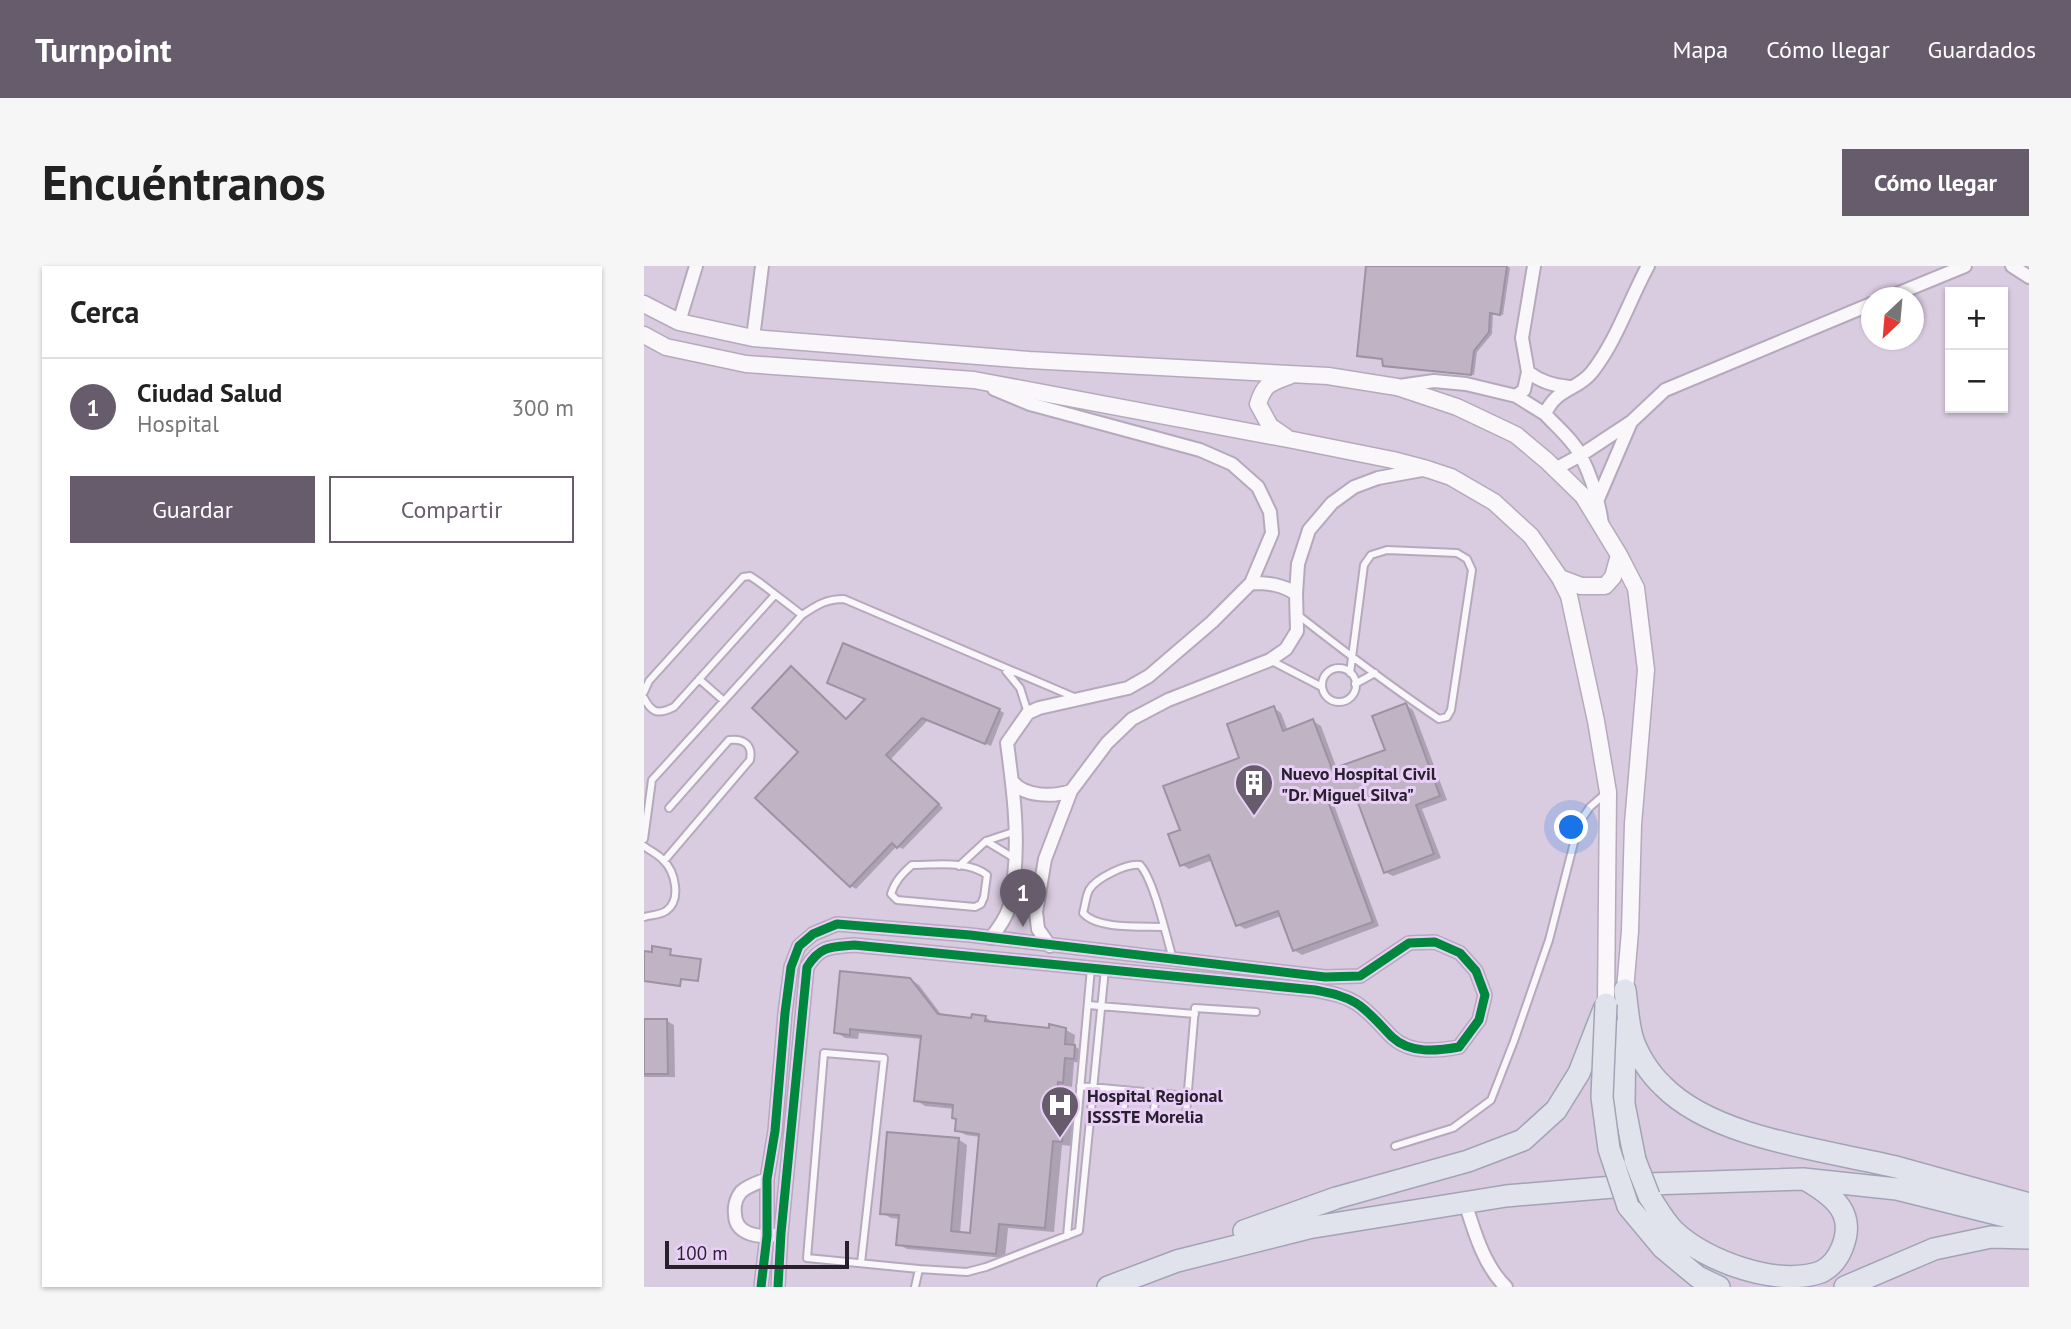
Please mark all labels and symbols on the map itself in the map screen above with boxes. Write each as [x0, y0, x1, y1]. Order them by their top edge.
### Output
north arrow [1861, 287, 1924, 350]
building icon: Nuevo Hospital Civil "Dr. Miguel Silva" [1233, 762, 1275, 817]
place label: Nuevo Hospital Civil "Dr. Miguel Silva" [1281, 762, 1437, 806]
your location [1554, 810, 1588, 844]
pin: 1 [1000, 869, 1046, 927]
hospital icon: Hospital Regional ISSSTE Morelia [1039, 1084, 1081, 1139]
place label: Hospital Regional ISSSTE Morelia [1087, 1084, 1224, 1128]
scale bar [665, 1238, 849, 1270]

